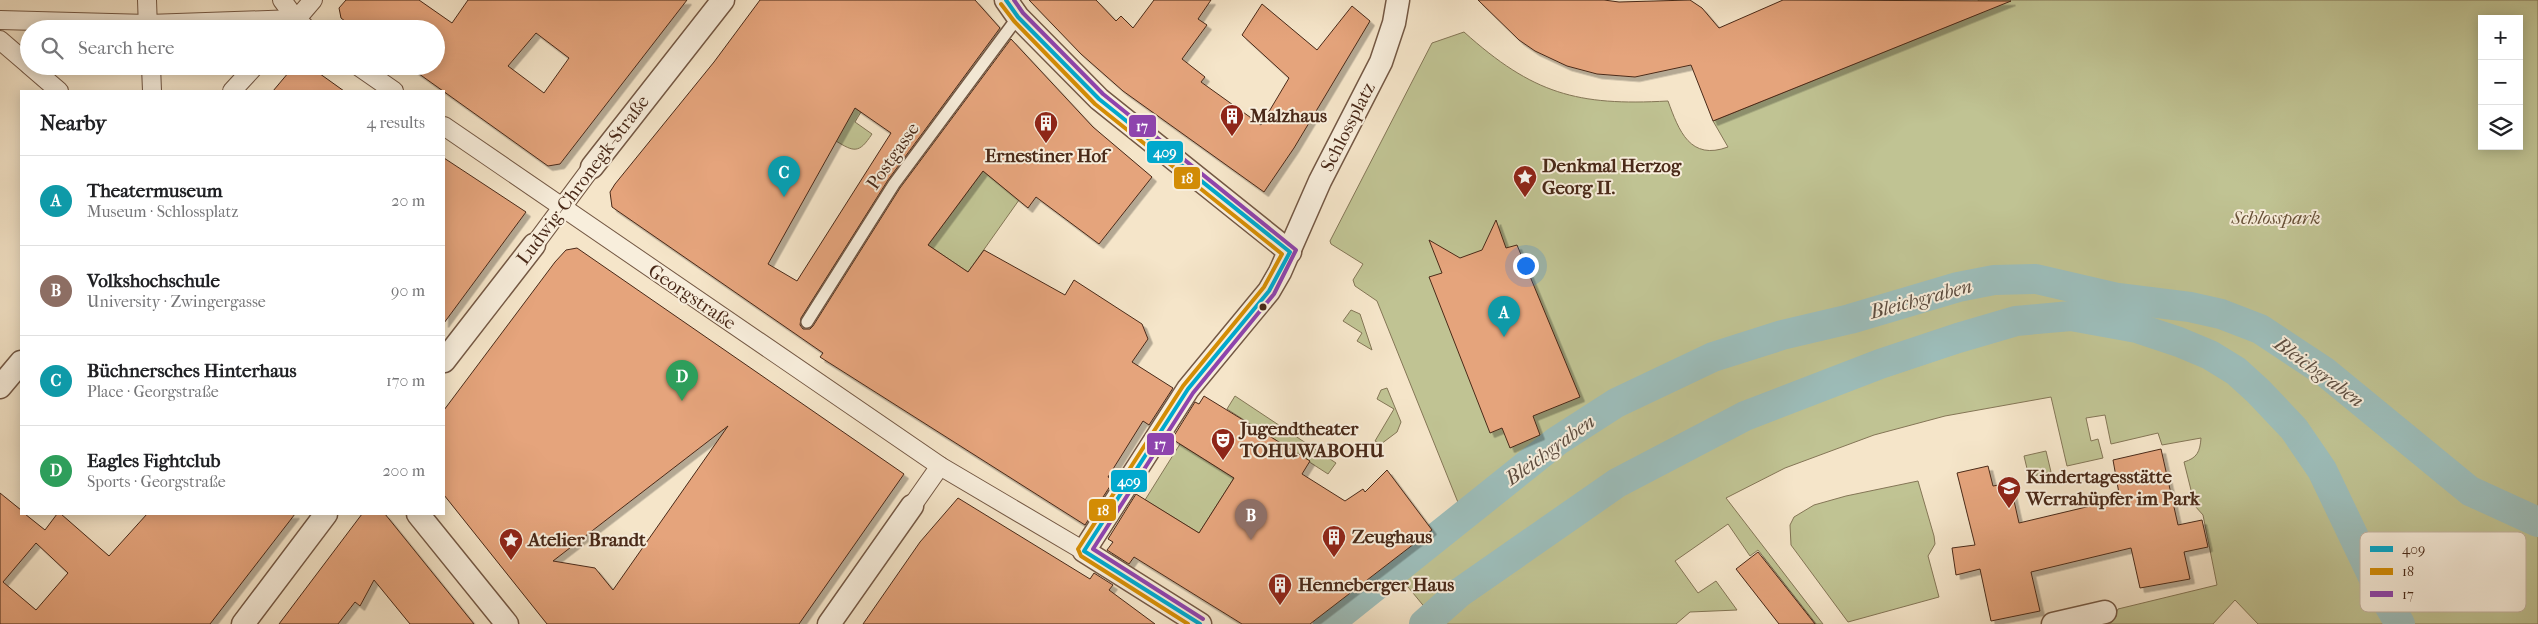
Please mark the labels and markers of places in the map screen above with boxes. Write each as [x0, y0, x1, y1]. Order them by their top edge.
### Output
building icon: Malzhaus [1219, 103, 1245, 137]
place label: Malzhaus [1249, 105, 1327, 127]
building icon: Ernestiner Hof [1033, 110, 1059, 144]
place label: Ernestiner Hof [985, 145, 1112, 167]
place label: Denkmal Herzog Georg II. [1542, 155, 1682, 199]
pin: C [768, 156, 800, 197]
place icon: Denkmal Herzog Georg II. [1512, 164, 1538, 198]
pin: A [1488, 296, 1520, 337]
unlabelled marker [1258, 302, 1268, 312]
pin: D [666, 360, 698, 401]
place label: Jugendtheater TOHUWABOHU [1238, 418, 1384, 462]
theatre icon: Jugendtheater TOHUWABOHU [1210, 427, 1236, 461]
place label: Kindertagesstätte Werrahüpfer im Park [2025, 466, 2201, 510]
school or university icon: Kindertagesstätte Werrahüpfer im Park [1996, 475, 2022, 509]
pin: B [1235, 499, 1267, 540]
building icon: Zeughaus [1321, 524, 1347, 558]
place label: Zeughaus [1352, 526, 1432, 548]
place icon: Atelier Brandt [498, 527, 524, 561]
place label: Atelier Brandt [527, 529, 646, 551]
building icon: Henneberger Haus [1267, 572, 1293, 606]
place label: Henneberger Haus [1298, 574, 1454, 596]

